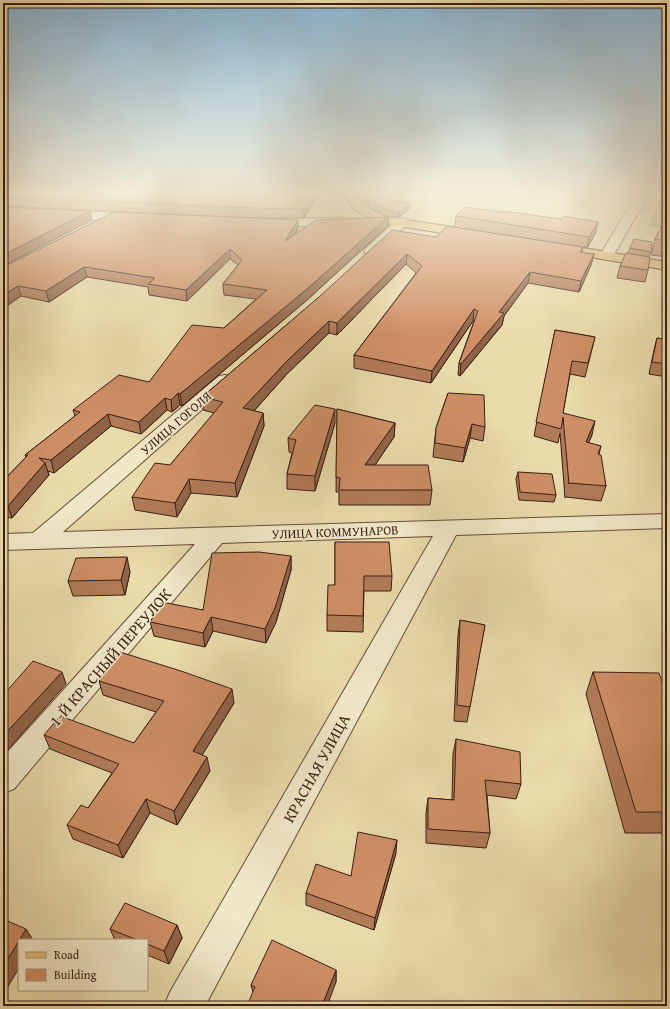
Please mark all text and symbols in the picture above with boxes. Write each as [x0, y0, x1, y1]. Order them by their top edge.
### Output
street label: УЛИЦА ГОГОЛЯ [136, 387, 216, 459]
street label: УЛИЦА КОММУНАРОВ [271, 520, 399, 544]
street label: 1-Й КРАСНЫЙ ПЕРЕУЛОК [43, 583, 177, 731]
street label: КРАСНАЯ УЛИЦА [276, 709, 356, 827]
legend [18, 939, 148, 991]
text: Road [54, 946, 80, 963]
text: Building [54, 966, 97, 983]

